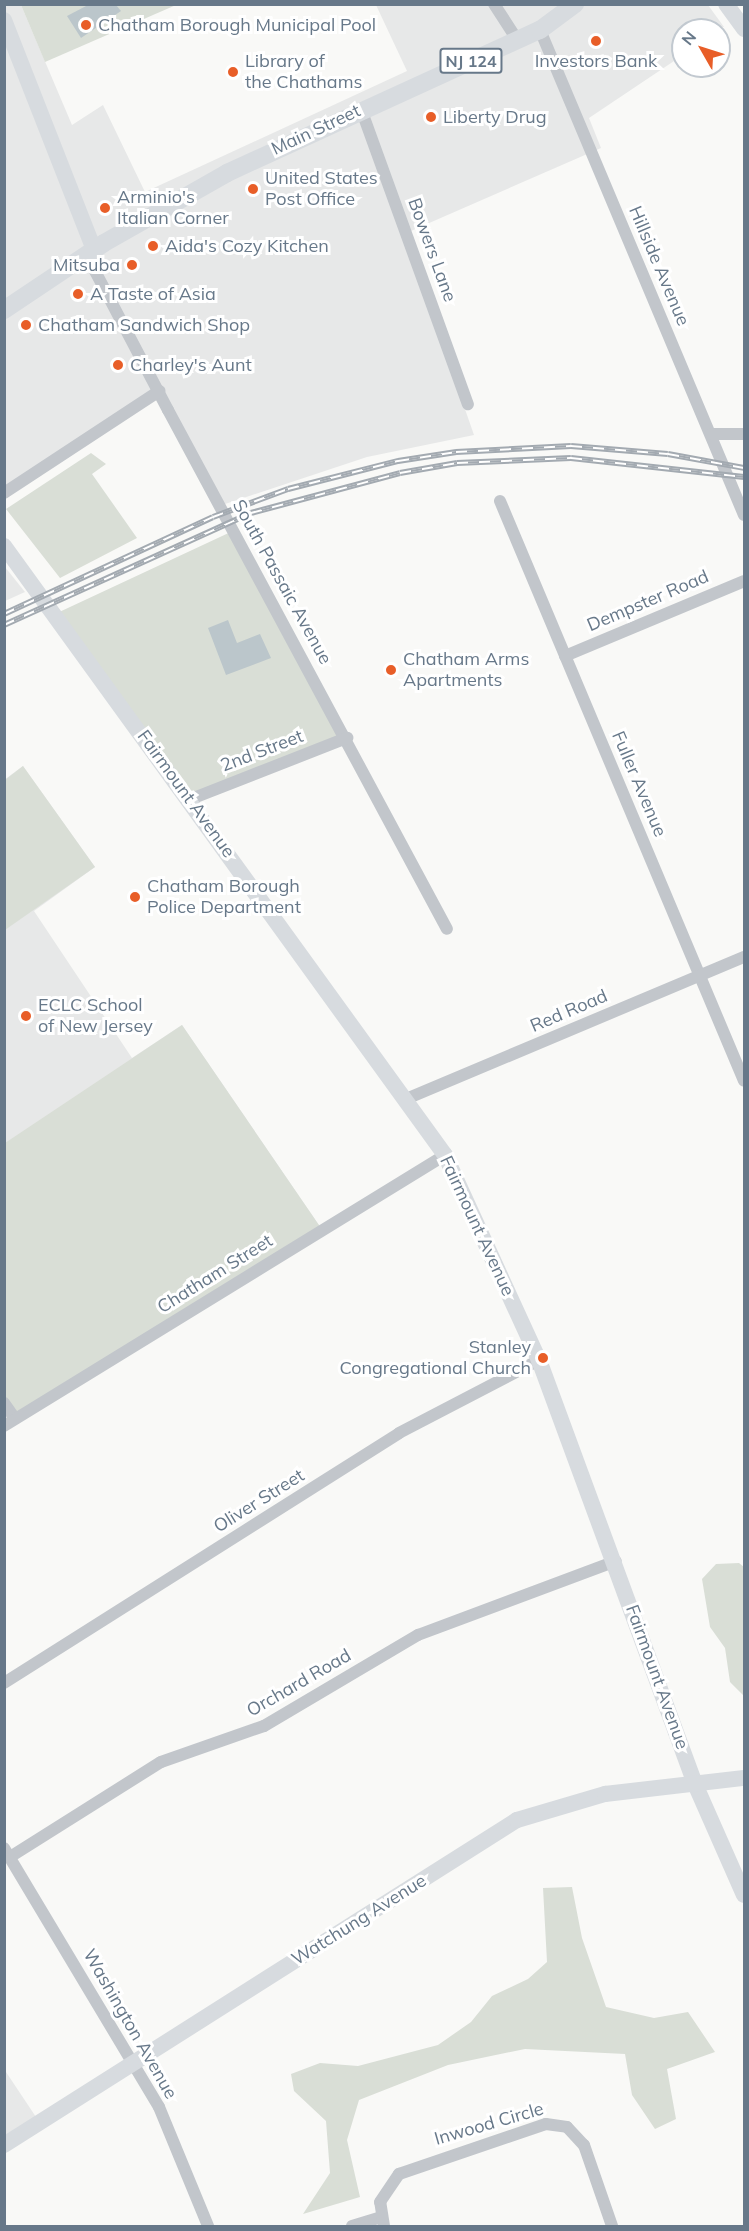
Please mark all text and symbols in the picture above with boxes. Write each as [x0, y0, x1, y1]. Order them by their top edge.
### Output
place label: Chatham Borough Municipal Pool [98, 14, 376, 36]
marker: Chatham Borough Municipal Pool [79, 18, 93, 32]
north arrow [671, 18, 731, 78]
text: N [677, 27, 700, 49]
marker: Investors Bank [589, 34, 603, 48]
road number: NJ 124 [438, 48, 504, 74]
place label: Investors Bank [535, 50, 657, 72]
place label: Library of the Chathams [245, 51, 362, 94]
marker: Library of the Chathams [226, 65, 240, 79]
street label: Main Street [268, 100, 364, 160]
place label: Liberty Drug [443, 106, 547, 128]
marker: Liberty Drug [424, 110, 438, 124]
place label: United States Post Office [265, 168, 378, 210]
marker: United States Post Office [246, 182, 260, 196]
place label: Arminio's Italian Corner [117, 187, 229, 230]
street label: Bowers Lane [403, 195, 461, 305]
marker: Arminio's Italian Corner [98, 201, 112, 215]
street label: Hillside Avenue [624, 203, 694, 329]
place label: Aida's Cozy Kitchen [165, 235, 329, 257]
marker: Aida's Cozy Kitchen [146, 239, 160, 253]
place label: Mitsuba [53, 254, 120, 276]
marker: Mitsuba [125, 258, 139, 272]
place label: A Taste of Asia [90, 283, 216, 305]
marker: A Taste of Asia [71, 287, 85, 301]
place label: Chatham Sandwich Shop [38, 314, 250, 336]
marker: Chatham Sandwich Shop [19, 318, 33, 332]
place label: Charley's Aunt [130, 354, 252, 376]
marker: Charley's Aunt [111, 358, 125, 372]
street label: South Passaic Avenue [228, 496, 336, 668]
street label: Dempster Road [584, 566, 712, 636]
place label: Chatham Arms Apartments [403, 649, 529, 692]
marker: Chatham Arms Apartments [384, 663, 398, 677]
street label: 2nd Street [218, 725, 306, 777]
street label: Fairmount Avenue [133, 726, 239, 862]
street label: Fuller Avenue [607, 728, 671, 840]
place label: Chatham Borough Police Department [147, 876, 301, 918]
marker: Chatham Borough Police Department [128, 890, 142, 904]
street label: Red Road [527, 985, 611, 1037]
place label: ECLC School of New Jersey [38, 995, 153, 1038]
marker: ECLC School of New Jersey [19, 1009, 33, 1023]
street label: Fairmount Avenue [435, 1153, 519, 1299]
street label: Chatham Street [153, 1230, 277, 1318]
place label: Stanley Congregational Church [339, 1337, 531, 1380]
marker: Stanley Congregational Church [536, 1351, 550, 1365]
street label: Oliver Street [210, 1465, 308, 1537]
street label: Fairmount Avenue [621, 1602, 693, 1752]
street label: Orchard Road [243, 1644, 355, 1722]
street label: Watchung Avenue [288, 1870, 430, 1970]
street label: Washington Avenue [78, 1945, 182, 2103]
street label: Inwood Circle [432, 2098, 546, 2150]

